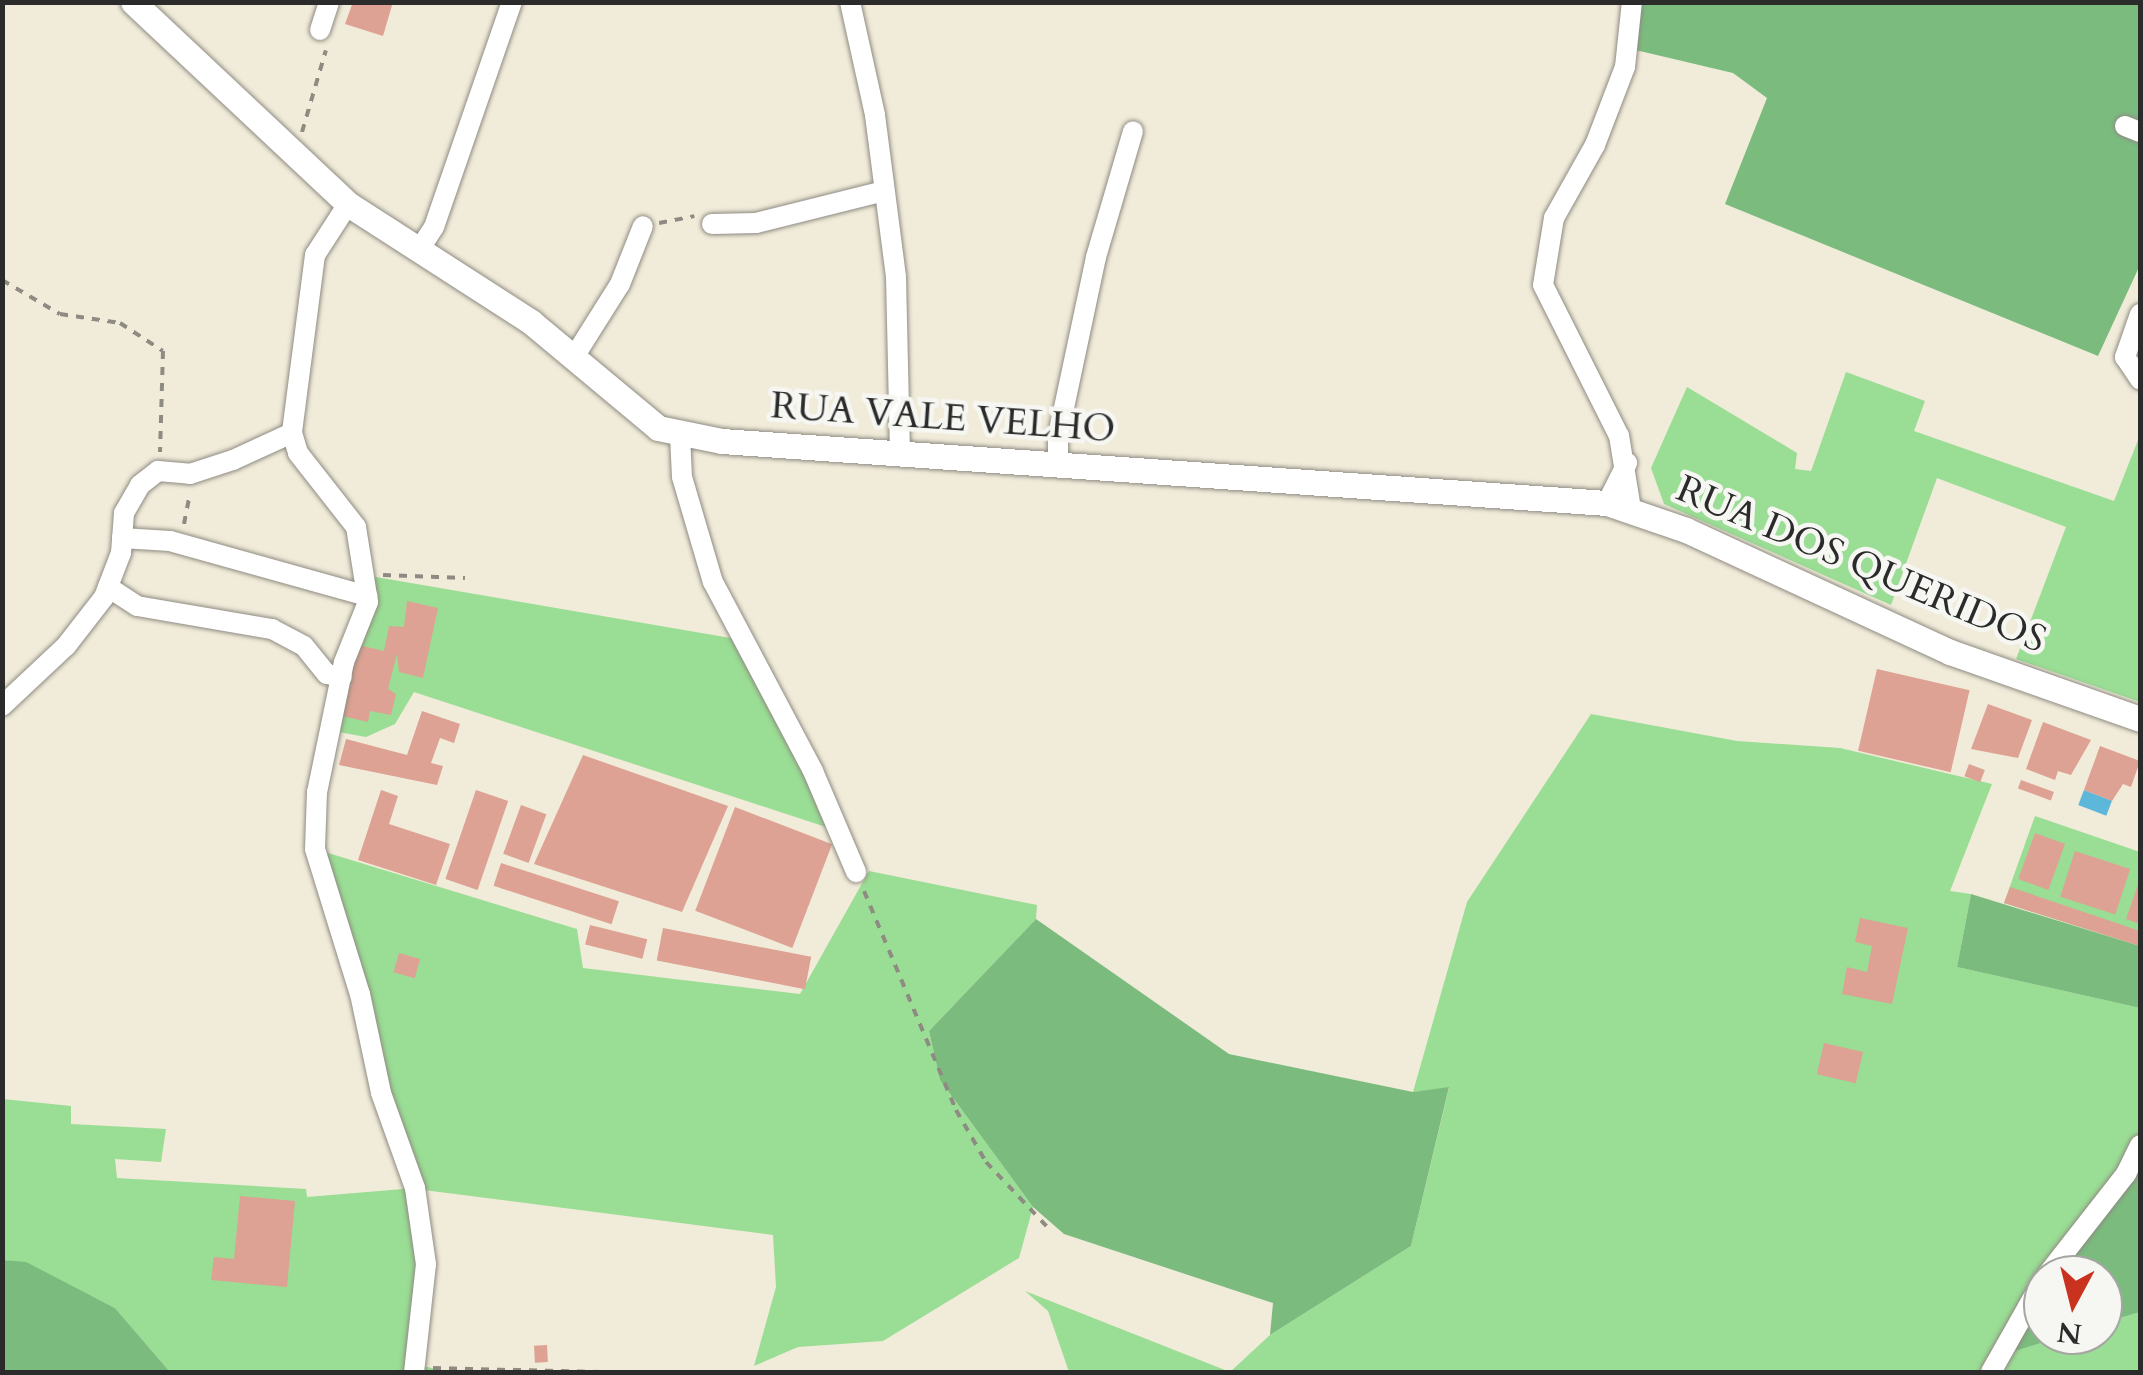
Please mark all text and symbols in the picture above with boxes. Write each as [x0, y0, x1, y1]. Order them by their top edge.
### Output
street label: RUA VALE VELHO [769, 383, 1117, 453]
street label: RUA DOS QUERIDOS [1669, 466, 2053, 664]
north arrow [2023, 1255, 2123, 1355]
text: N [2055, 1312, 2084, 1353]

